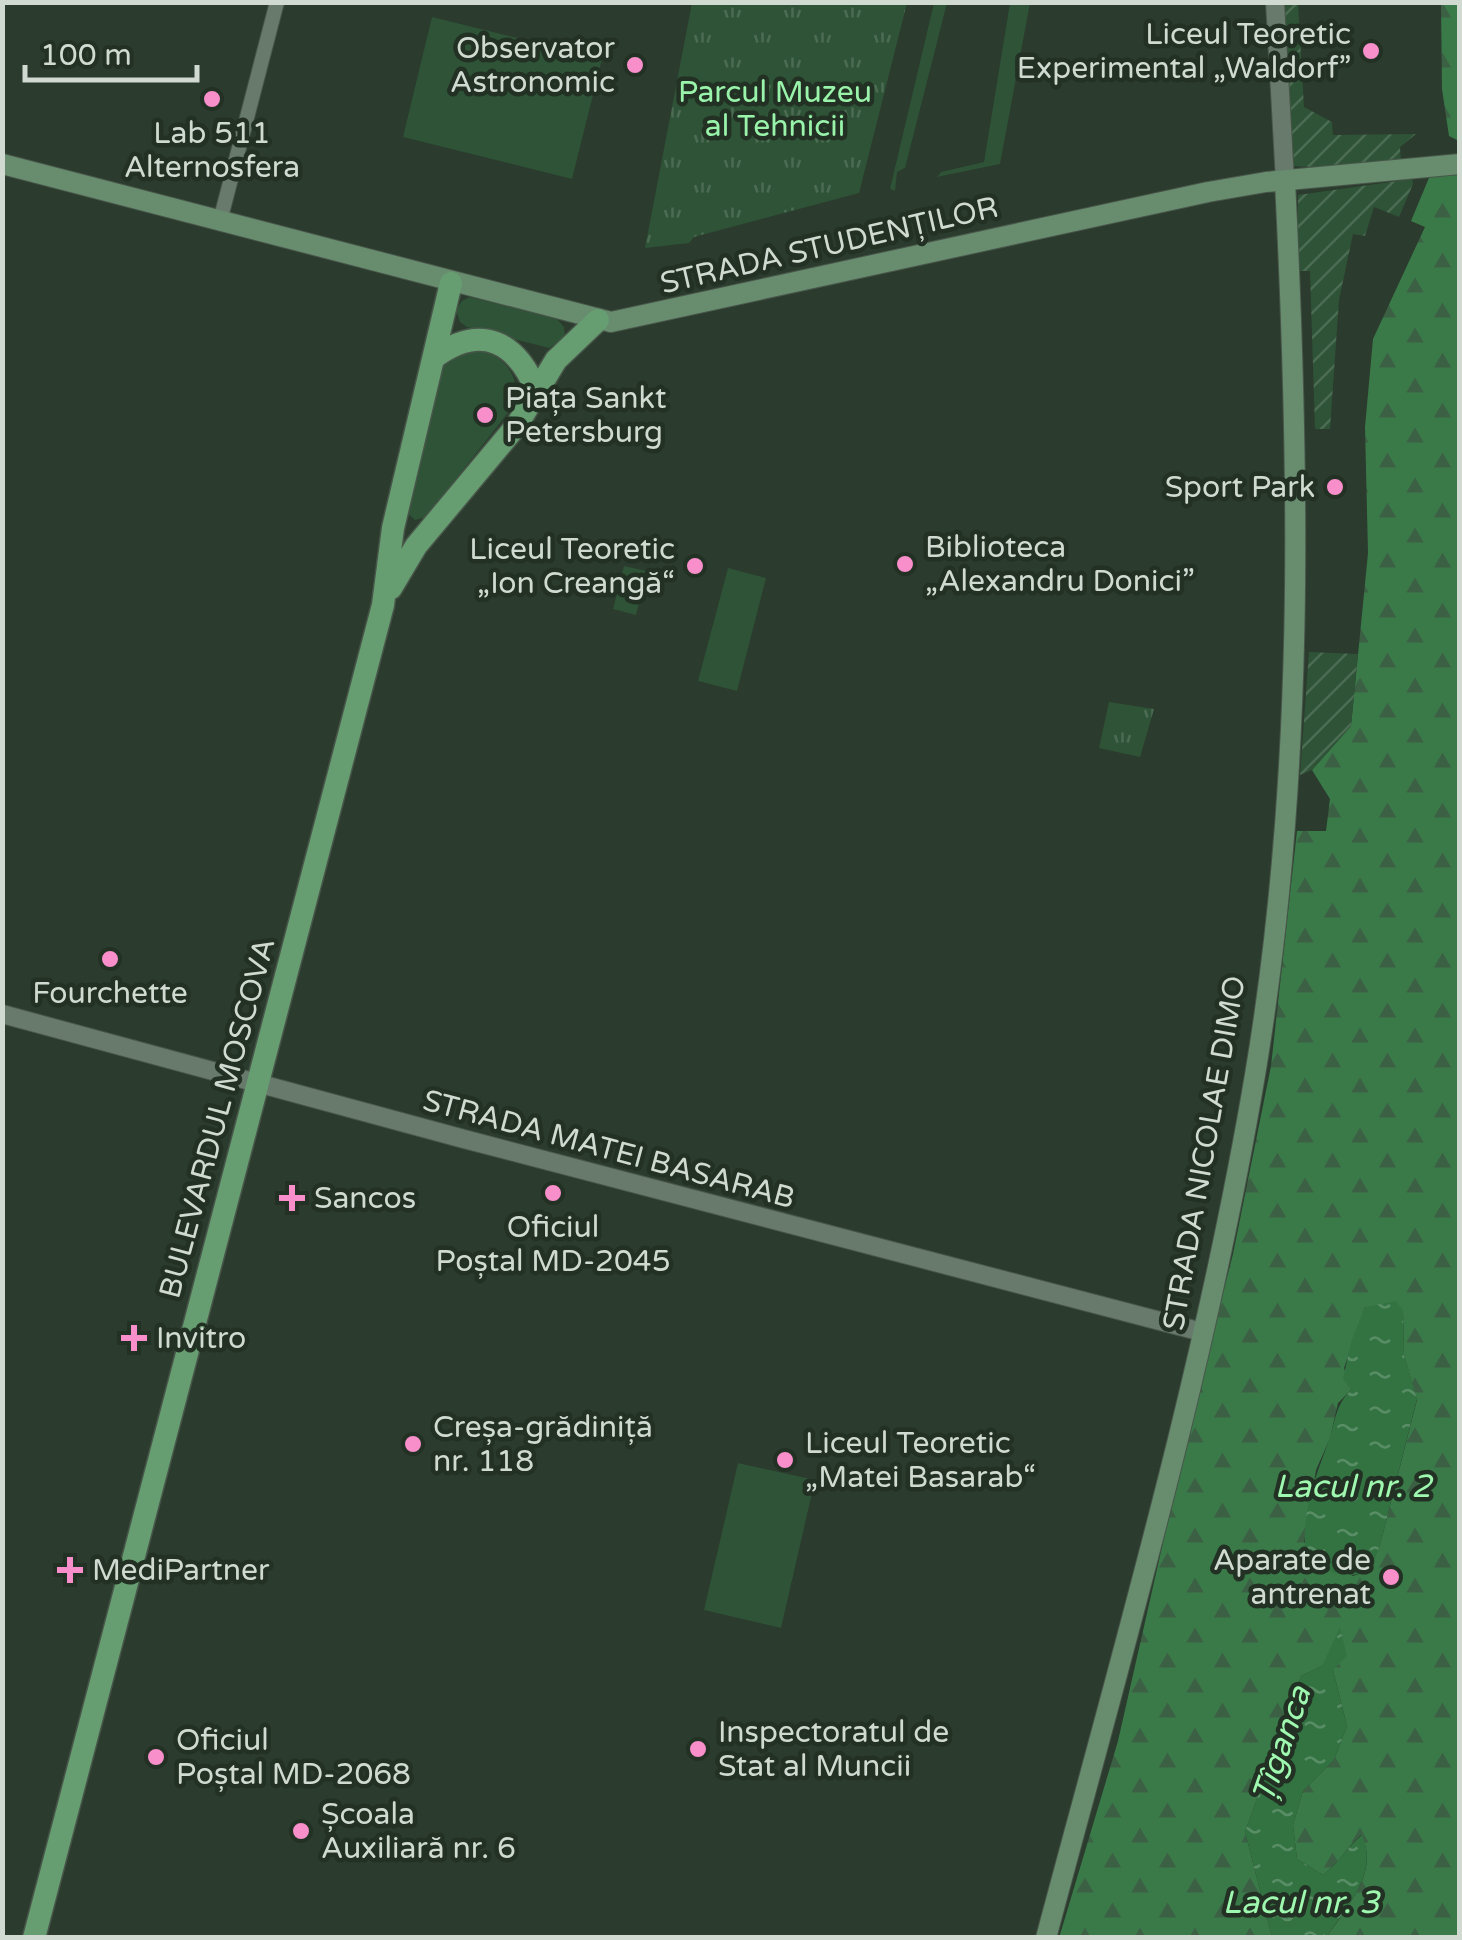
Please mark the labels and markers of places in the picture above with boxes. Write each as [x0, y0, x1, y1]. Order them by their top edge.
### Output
place label: Liceul Teoretic Experimental „Waldorf” [1017, 16, 1351, 87]
place label: Observator Astronomic [450, 30, 616, 101]
marker: Liceul Teoretic Experimental „Waldorf” [1360, 40, 1382, 62]
marker: Observator Astronomic [624, 54, 646, 76]
marker: Lab 511 Alternosfera [201, 88, 223, 110]
place label: Lab 511 Alternosfera [124, 115, 300, 186]
place label: Piața Sankt Petersburg [505, 380, 666, 451]
marker: Piața Sankt Petersburg [474, 404, 496, 426]
place label: Sport Park [1165, 469, 1315, 506]
marker: Sport Park [1324, 476, 1346, 498]
place label: Biblioteca „Alexandru Donici” [925, 529, 1195, 600]
place label: Liceul Teoretic „Ion Creangă“ [469, 531, 675, 602]
marker: Biblioteca „Alexandru Donici” [894, 553, 916, 575]
marker: Liceul Teoretic „Ion Creangă“ [684, 555, 706, 577]
marker: Fourchette [99, 948, 121, 970]
place label: Fourchette [32, 975, 188, 1012]
place label: Sancos [314, 1180, 416, 1217]
marker: Oficiul Poștal MD-2045 [542, 1182, 564, 1204]
marker: Sancos [279, 1185, 305, 1211]
place label: Oficiul Poștal MD-2045 [436, 1209, 670, 1280]
place label: Invitro [156, 1320, 246, 1357]
marker: Invitro [121, 1325, 147, 1351]
place label: Creșa-grădiniță nr. 118 [433, 1409, 653, 1480]
place label: Liceul Teoretic „Matei Basarab“ [805, 1425, 1036, 1496]
marker: Creșa-grădiniță nr. 118 [402, 1433, 424, 1455]
marker: Liceul Teoretic „Matei Basarab“ [774, 1449, 796, 1471]
place label: Aparate de antrenat [1213, 1542, 1371, 1613]
place label: MediPartner [92, 1552, 270, 1589]
marker: MediPartner [57, 1557, 83, 1583]
marker: Aparate de antrenat [1380, 1566, 1402, 1588]
place label: Inspectoratul de Stat al Muncii [718, 1714, 949, 1785]
place label: Oficiul Poștal MD-2068 [176, 1722, 411, 1793]
marker: Inspectoratul de Stat al Muncii [687, 1738, 709, 1760]
marker: Oficiul Poștal MD-2068 [145, 1746, 167, 1768]
place label: Școala Auxiliară nr. 6 [321, 1796, 516, 1867]
marker: Școala Auxiliară nr. 6 [290, 1820, 312, 1842]

